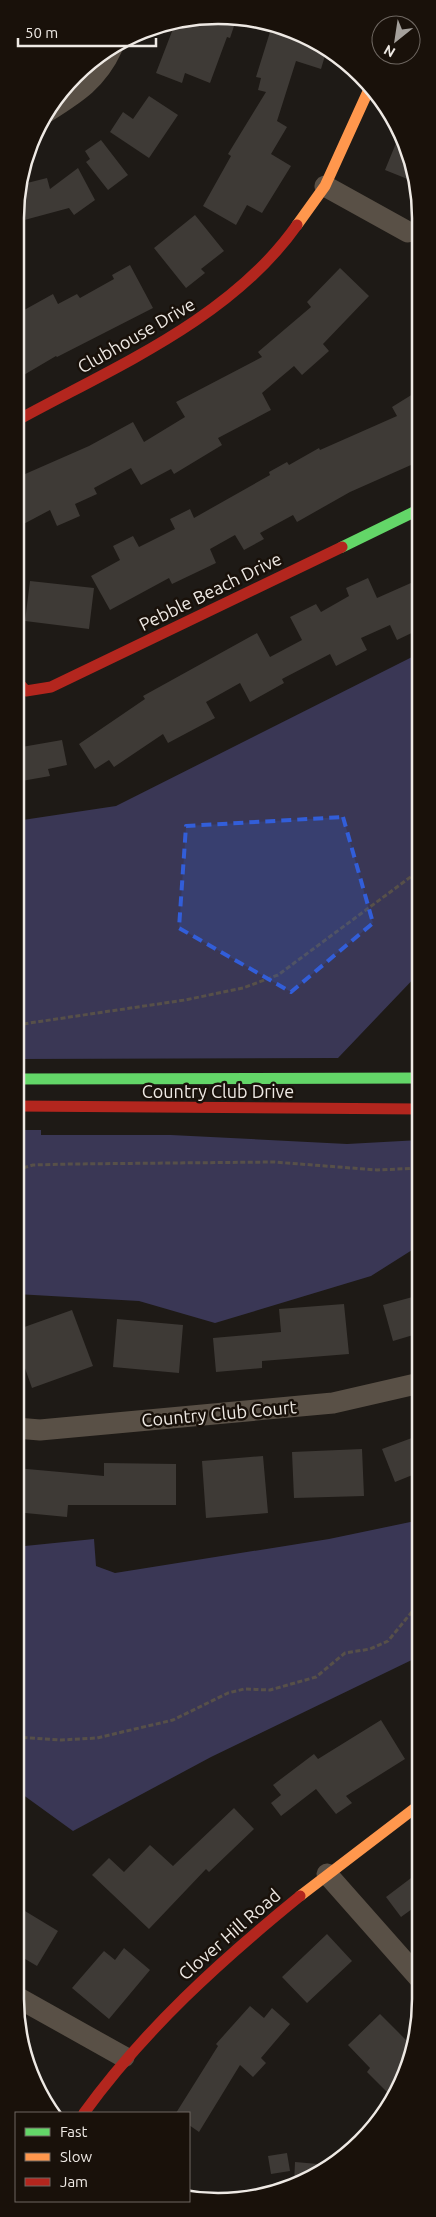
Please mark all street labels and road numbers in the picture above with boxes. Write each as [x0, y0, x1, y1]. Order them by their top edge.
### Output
street label: Clubhouse Drive [74, 293, 198, 377]
street label: Pebble Beach Drive [135, 548, 285, 634]
street label: Country Club Drive [142, 1081, 294, 1101]
street label: Country Club Court [141, 1396, 297, 1430]
street label: Clover Hill Road [174, 1885, 284, 1983]

